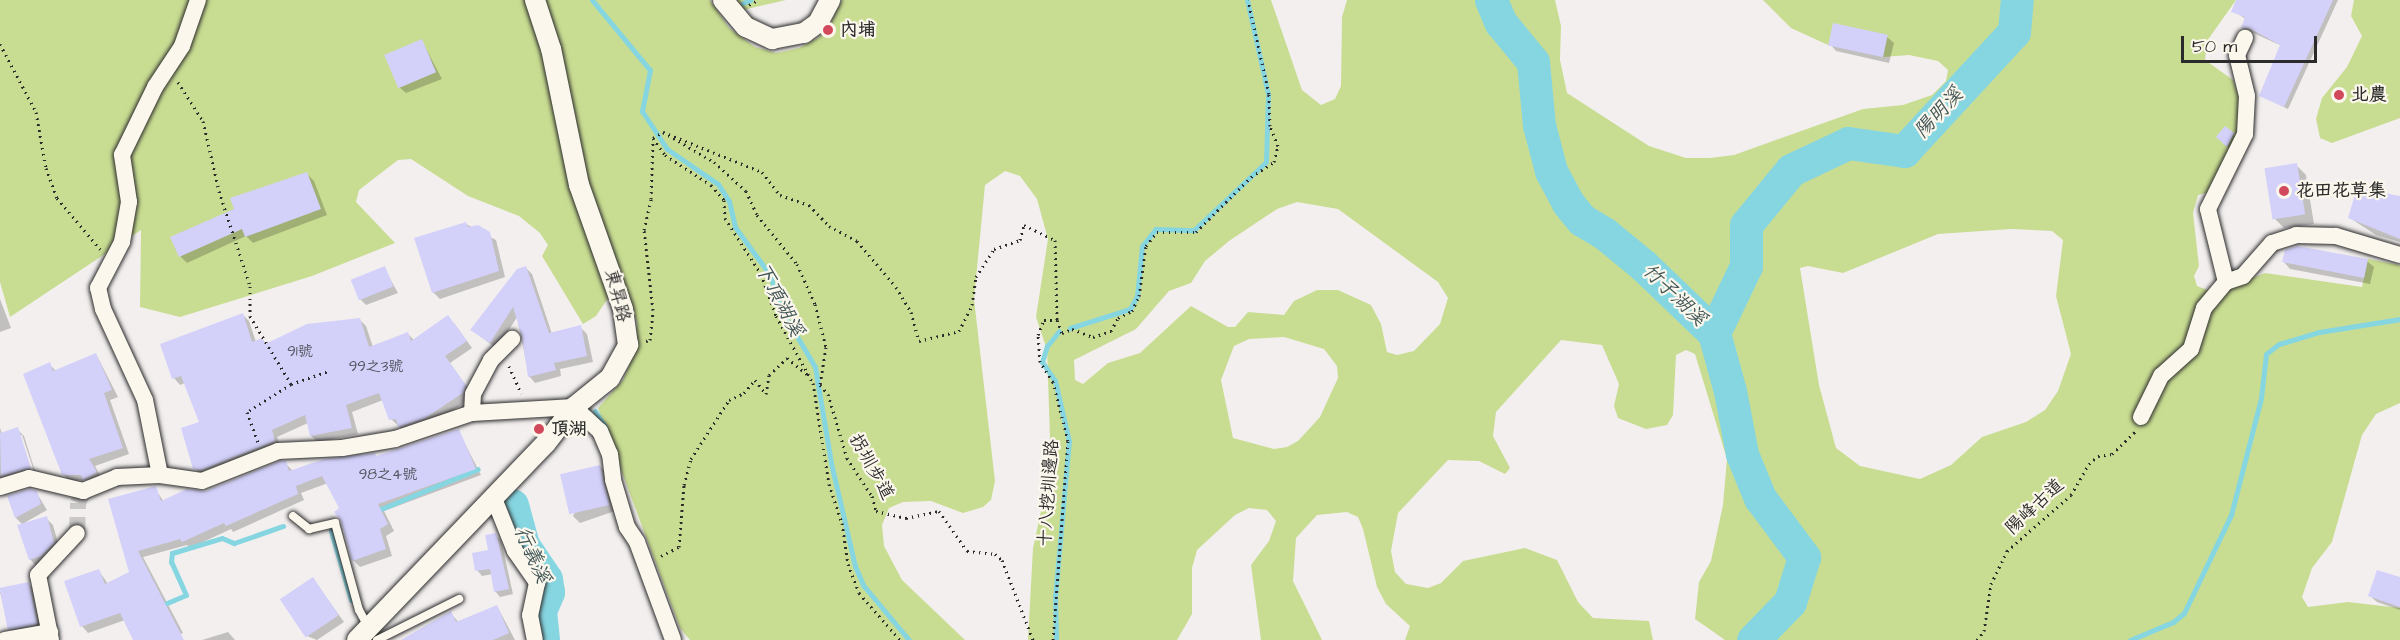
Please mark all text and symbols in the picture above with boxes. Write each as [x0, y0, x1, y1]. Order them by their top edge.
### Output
place label: 內埔 [840, 19, 876, 41]
marker: 內埔 [821, 23, 835, 37]
scale bar [2184, 24, 2320, 62]
text: 50 m [2192, 34, 2237, 59]
water label: 陽明溪 [1910, 83, 1968, 143]
place label: 北農 [2351, 84, 2387, 106]
marker: 北農 [2332, 88, 2346, 102]
place label: 花田花草集 [2296, 180, 2386, 202]
marker: 花田花草集 [2277, 184, 2291, 198]
water label: 下頂湖溪 [750, 259, 808, 341]
water label: 竹子湖溪 [1637, 259, 1711, 331]
street label: 東昇路 [600, 267, 634, 325]
house number: 91號 [287, 343, 313, 361]
house number: 99之3號 [349, 358, 403, 376]
place label: 頂湖 [551, 418, 587, 440]
marker: 頂湖 [532, 422, 546, 436]
street label: 拐圳步道 [844, 430, 898, 504]
street label: 十八挖圳邊路 [1034, 438, 1064, 548]
house number: 98之4號 [359, 466, 417, 484]
street label: 陽峰古道 [2001, 475, 2069, 539]
water label: 行義溪 [509, 523, 555, 587]

